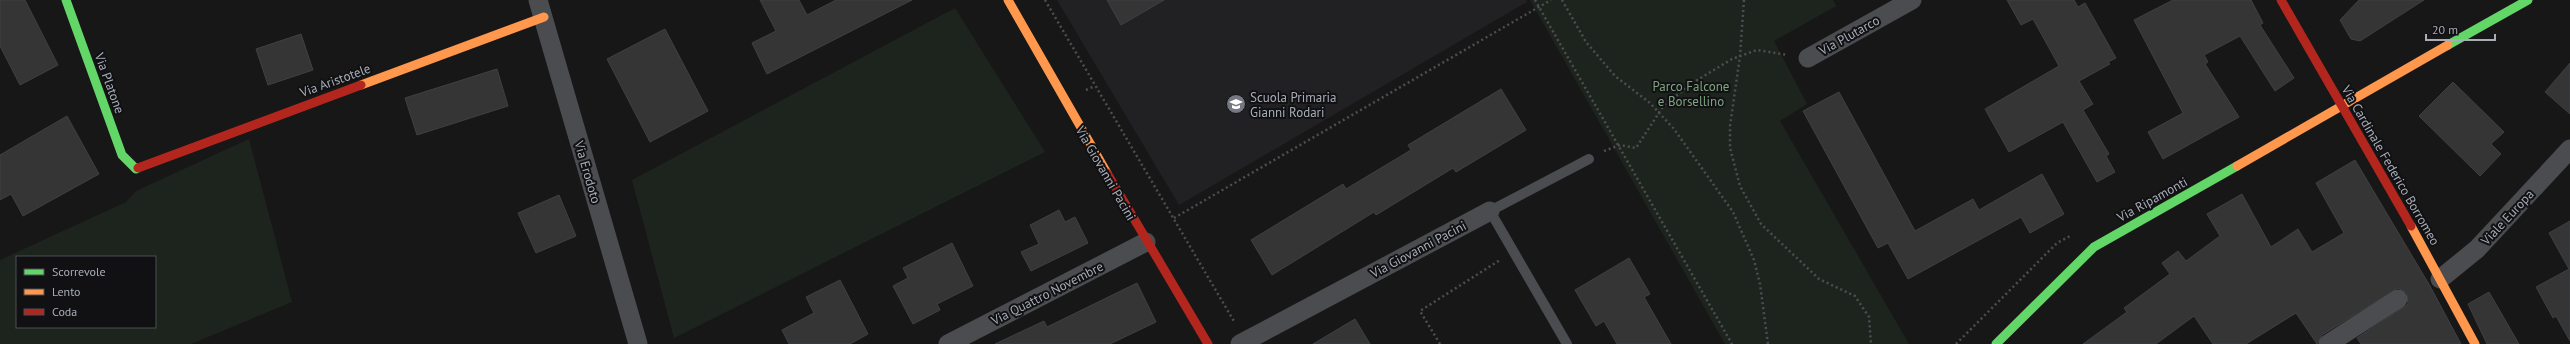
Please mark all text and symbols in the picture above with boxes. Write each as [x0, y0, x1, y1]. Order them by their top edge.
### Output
street label: Via Plutarco [1815, 12, 1883, 60]
scale bar [2426, 16, 2495, 42]
text: 20 m [2432, 22, 2458, 37]
street label: Via Platone [90, 50, 128, 116]
street label: Via Aristotele [297, 60, 373, 101]
park label: Parco Falcone e Borsellino [1653, 78, 1729, 110]
street label: Via Cardinale Federico Borromeo [2337, 81, 2443, 248]
place label: Scuola Primaria Gianni Rodari [1250, 89, 1337, 121]
school or university icon: Scuola Primaria Gianni Rodari [1225, 93, 1247, 115]
street label: Via Giovanni Pacini [1071, 122, 1139, 223]
street label: Via Erodoto [570, 138, 605, 205]
street label: Via Ripamonti [2113, 173, 2190, 226]
street label: Viale Europa [2477, 186, 2537, 249]
street label: Via Giovanni Pacini [1367, 217, 1469, 282]
legend [16, 256, 156, 328]
street label: Via Quattro Novembre [987, 258, 1106, 330]
text: Scorrevole [52, 264, 106, 279]
text: Lento [52, 284, 81, 299]
text: Coda [52, 304, 77, 319]

